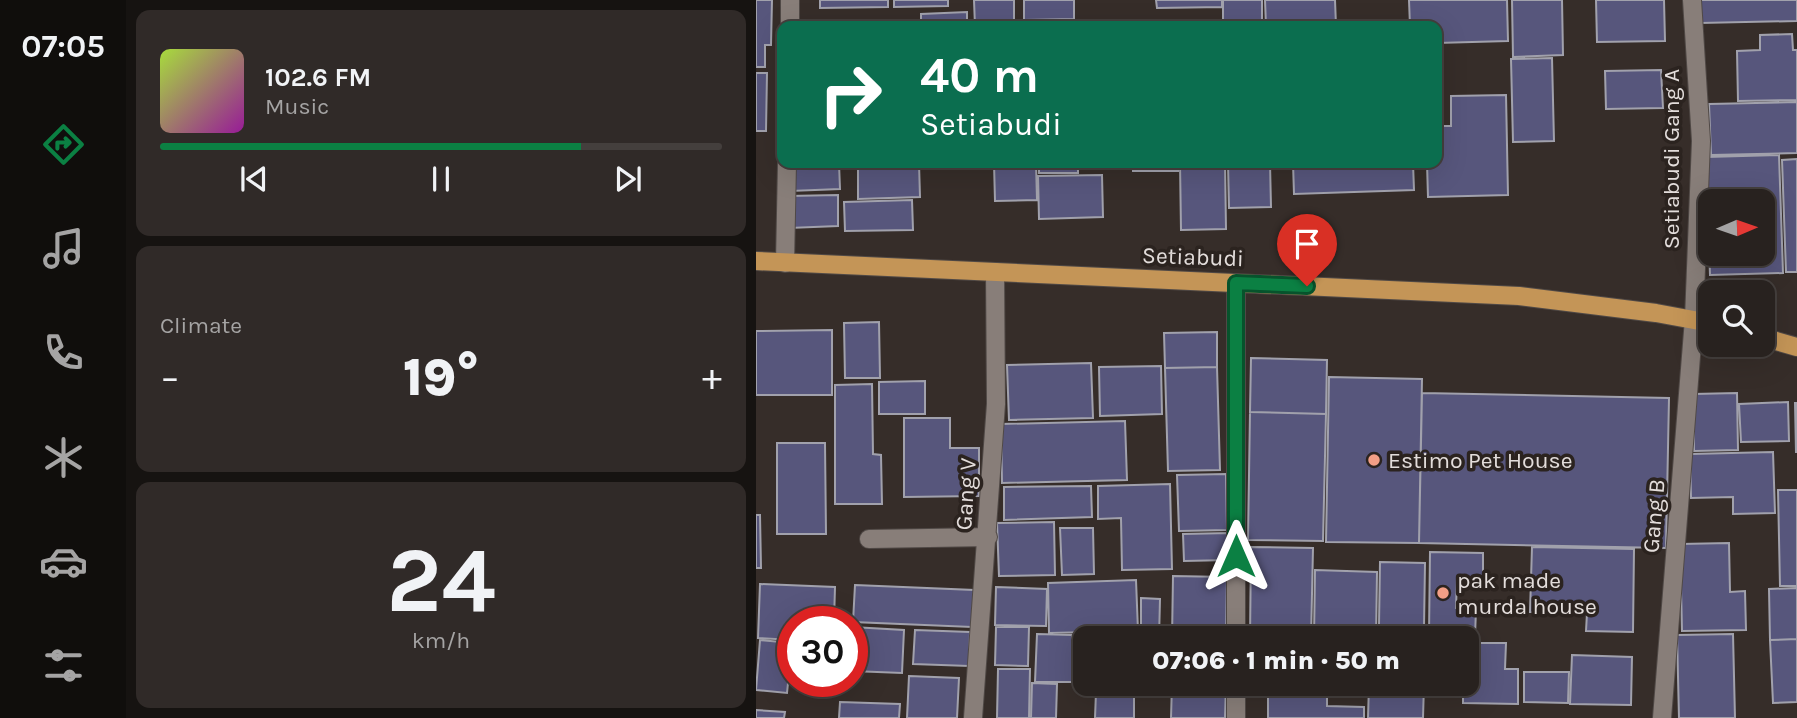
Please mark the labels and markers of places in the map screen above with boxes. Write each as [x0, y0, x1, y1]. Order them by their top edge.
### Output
pin [1277, 214, 1337, 286]
place label: Estimo Pet House [1388, 447, 1572, 474]
marker: Estimo Pet House [1366, 452, 1382, 468]
place label: pak made murda house [1457, 567, 1597, 620]
marker: pak made murda house [1435, 585, 1451, 601]

